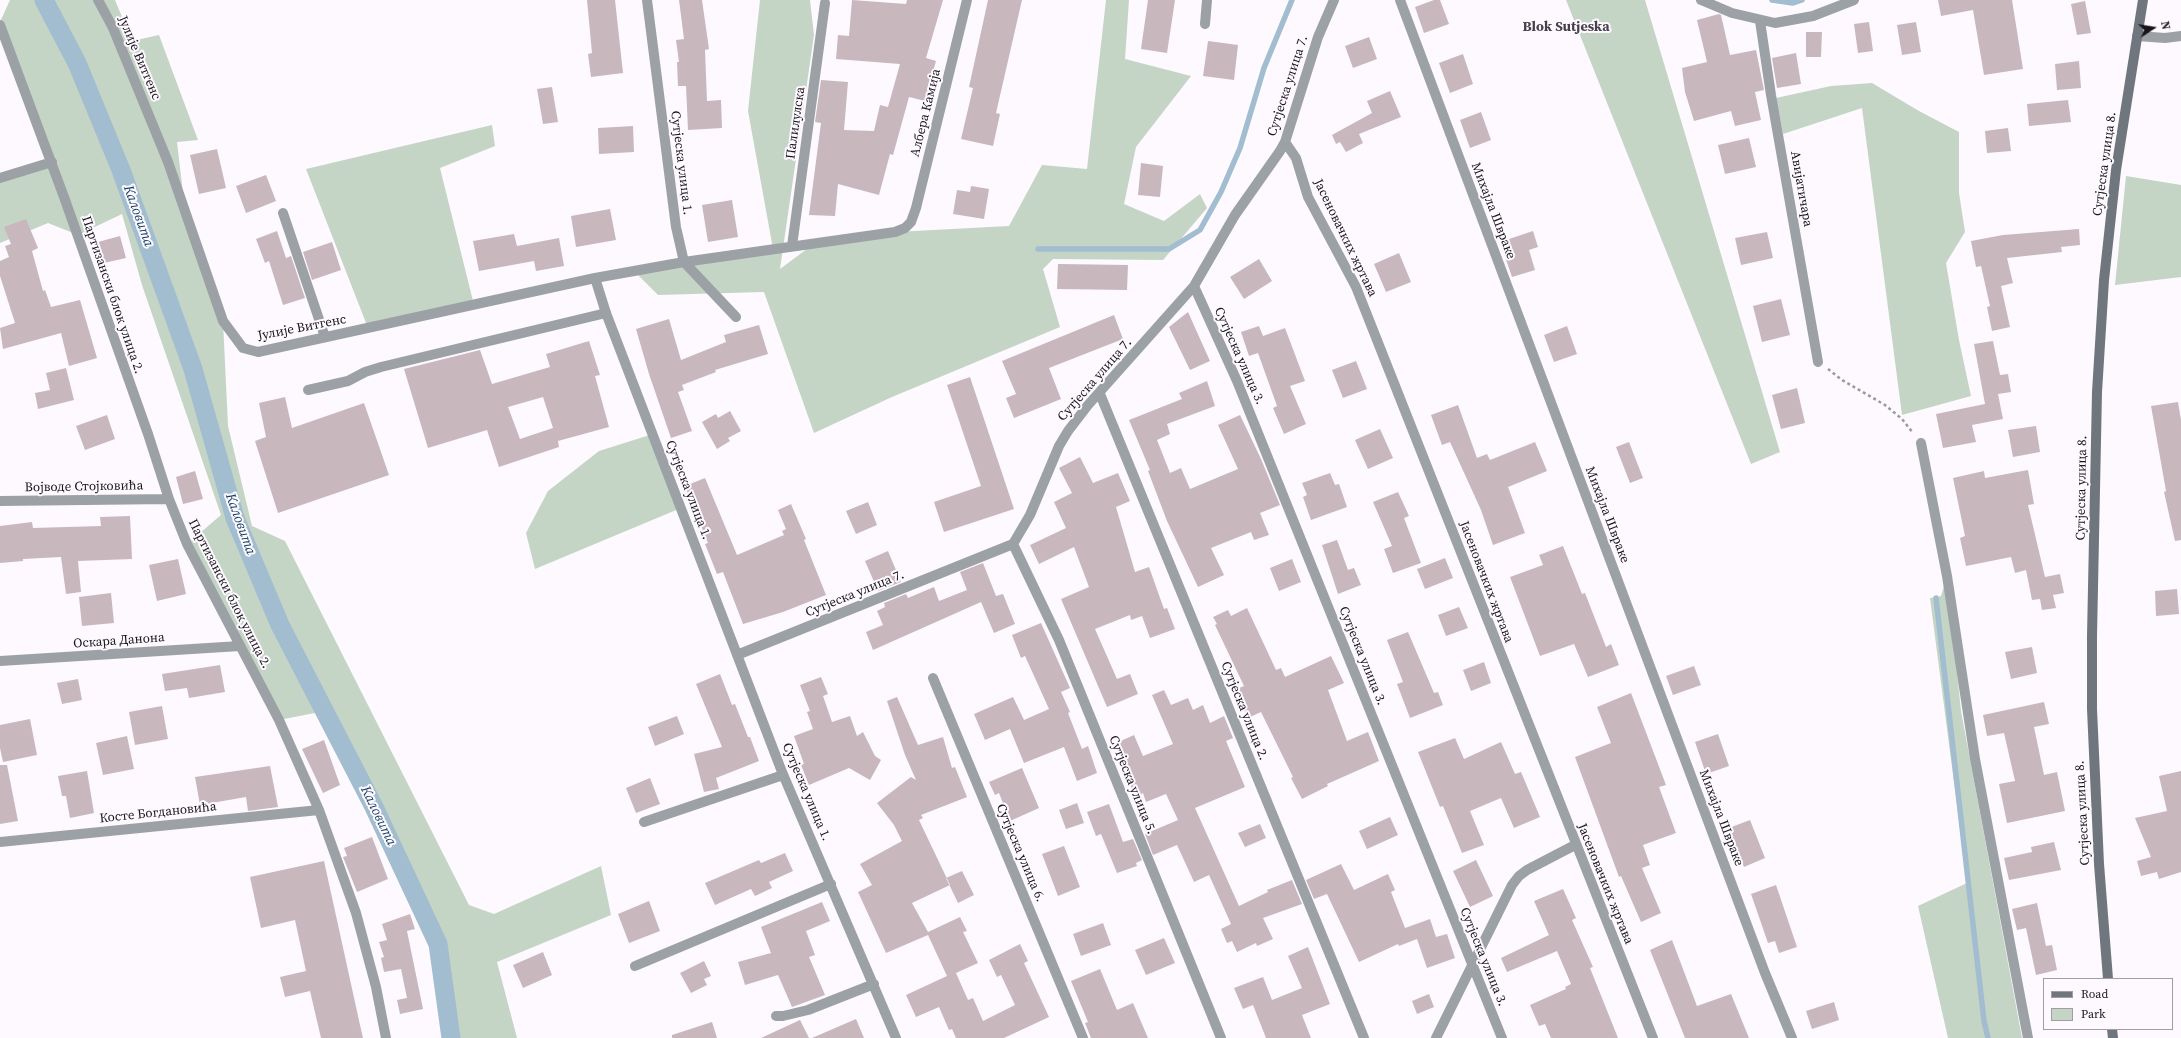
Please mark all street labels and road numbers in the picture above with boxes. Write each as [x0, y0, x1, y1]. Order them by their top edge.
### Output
street label: Јулије Витгенс [114, 14, 164, 102]
street label: Сутјеска улица 7. [1264, 34, 1312, 138]
street label: Албера Камија [908, 67, 944, 159]
street label: Палилулска [783, 86, 809, 160]
street label: Сутјеска улица 1. [667, 110, 695, 216]
street label: Сутјеска улица 8. [2090, 111, 2120, 217]
street label: Авијатичара [1787, 150, 1815, 228]
street label: Михајла Швраке [1467, 161, 1519, 261]
street label: Јасеновачких жртава [1310, 177, 1380, 299]
street label: Партизански блок улица 2. [78, 214, 146, 376]
street label: Сутјеска улица 3. [1211, 305, 1267, 407]
street label: Јулије Витгенс [256, 312, 348, 344]
street label: Сутјеска улица 7. [1055, 335, 1135, 425]
street label: Сутјеска улица 8. [2073, 435, 2091, 541]
street label: Сутјеска улица 1. [662, 438, 714, 542]
street label: Михајла Швраке [1581, 465, 1633, 565]
street label: Војводе Стојковића [25, 478, 143, 496]
street label: Партизански блок улица 2. [184, 517, 274, 671]
street label: Јасеновачких жртава [1456, 519, 1516, 645]
street label: Сутјеска улица 7. [803, 567, 907, 621]
street label: Сутјеска улица 3. [1335, 604, 1389, 708]
street label: Оскара Данона [73, 630, 165, 652]
street label: Сутјеска улица 2. [1217, 659, 1271, 763]
street label: Сутјеска улица 5. [1105, 733, 1159, 837]
street label: Сутјеска улица 1. [778, 741, 834, 843]
street label: Сутјеска улица 8. [2072, 760, 2094, 866]
street label: Михајла Швраке [1695, 768, 1747, 868]
street label: Косте Богдановића [99, 799, 217, 827]
street label: Сутјеска улица 6. [992, 802, 1048, 904]
street label: Јасеновачких жртава [1574, 821, 1636, 947]
street label: Сутјеска улица 3. [1456, 905, 1510, 1009]

